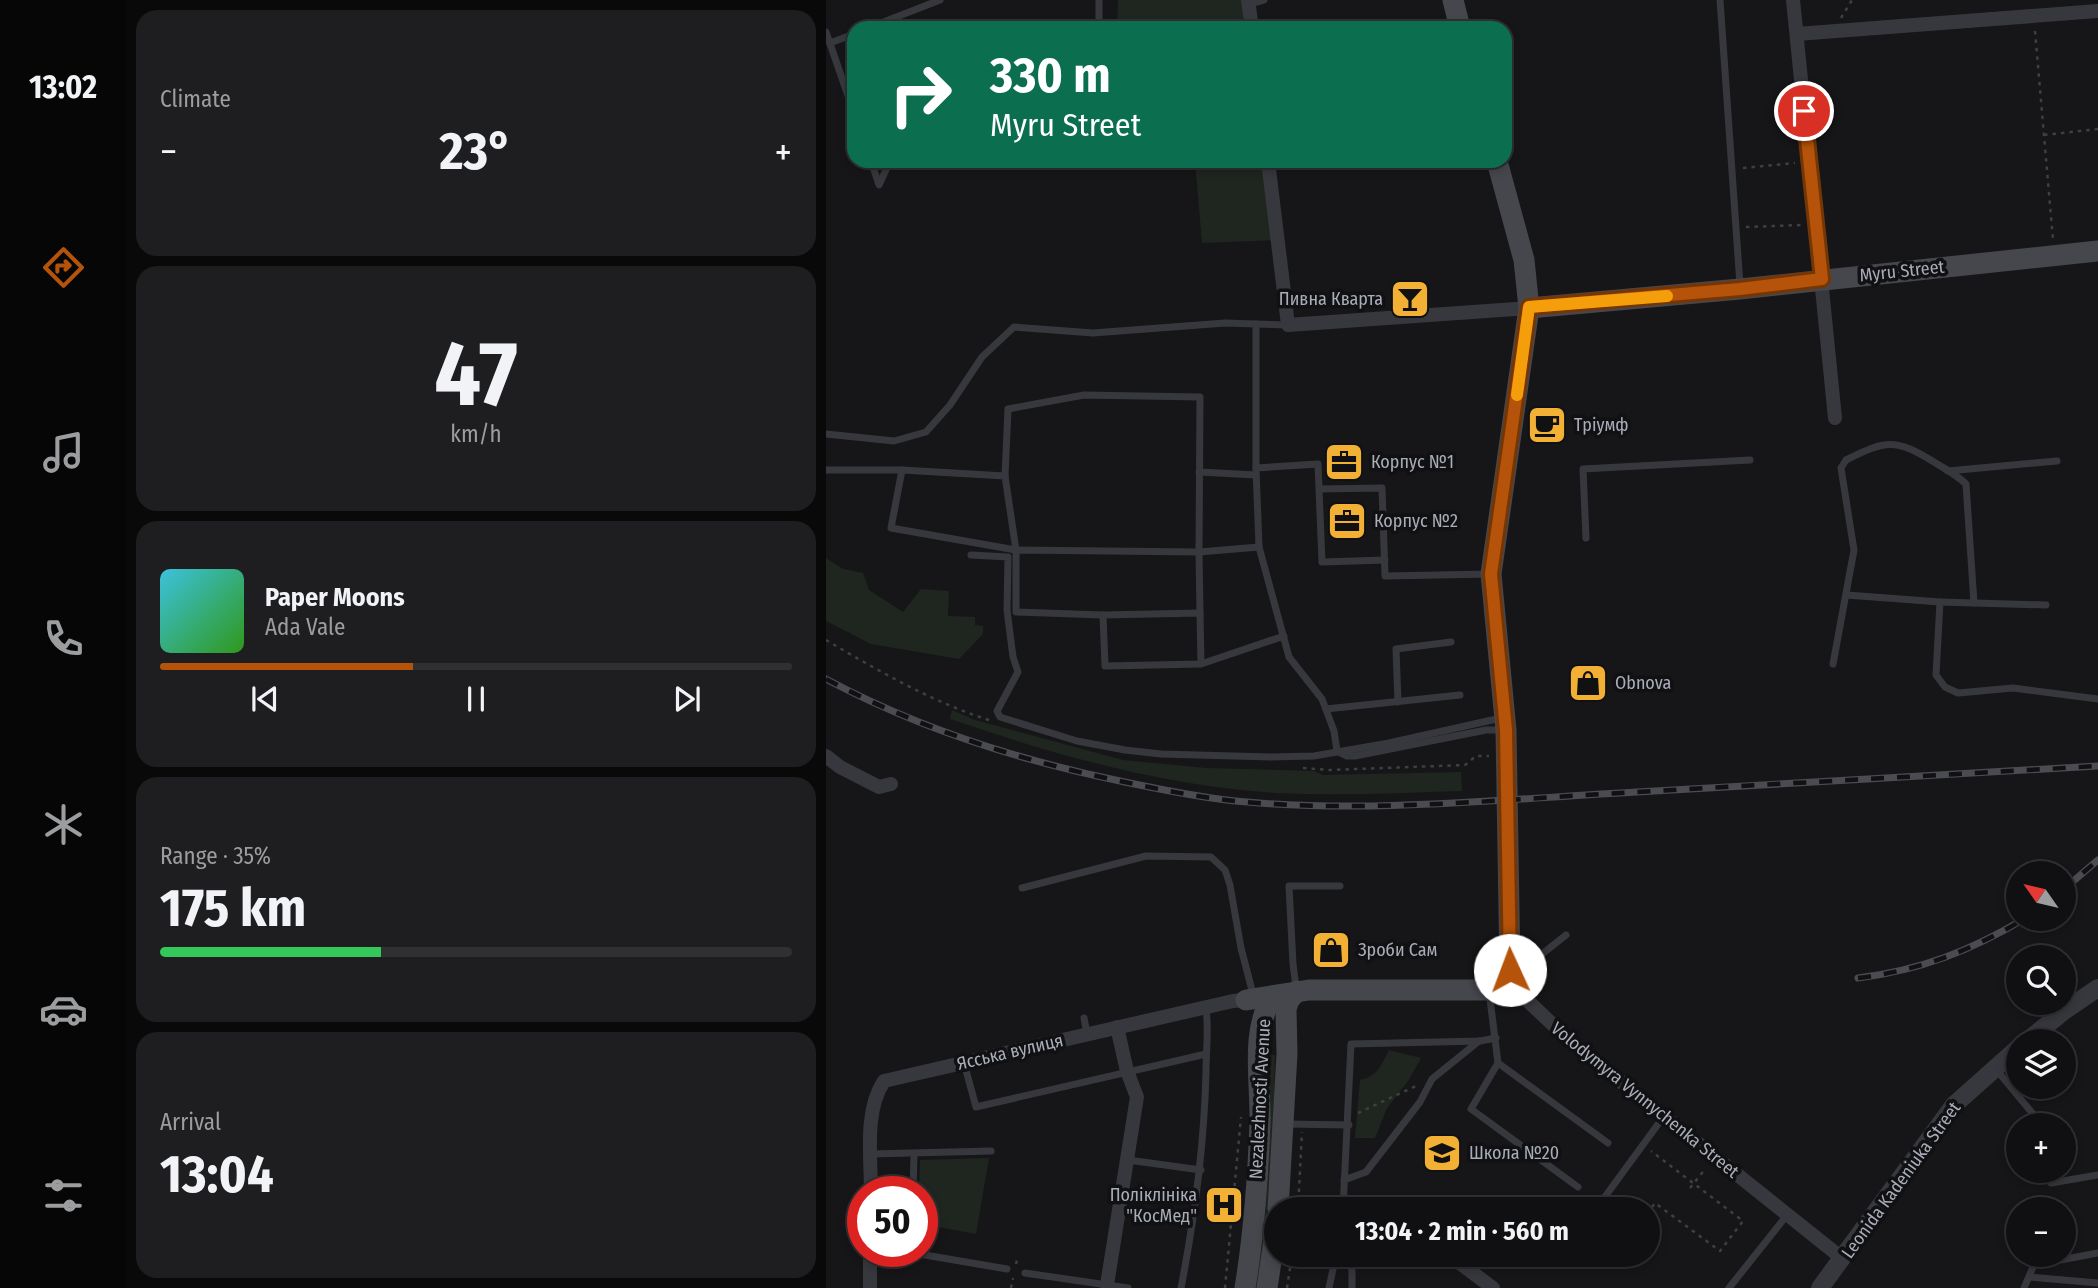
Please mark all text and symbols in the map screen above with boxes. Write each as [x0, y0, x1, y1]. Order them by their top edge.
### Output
text: 330 m [990, 46, 1111, 105]
icon: right [875, 49, 966, 140]
text: 13:02 [29, 68, 97, 106]
pin [1774, 81, 1834, 141]
text: Climate [160, 85, 231, 113]
icon: arrive [1785, 92, 1823, 130]
text: Myru Street [990, 106, 1141, 144]
text: 23° [439, 120, 512, 183]
text: − [160, 129, 177, 175]
text: + [775, 129, 792, 175]
icon: directions [39, 243, 88, 292]
street label: Myru Street [1859, 256, 1946, 286]
bar icon: Пивна Кварта [1389, 278, 1431, 320]
place label: Пивна Кварта [1279, 288, 1383, 310]
text: 47 [434, 320, 518, 429]
cafe icon: Тріумф [1526, 404, 1568, 446]
place label: Тріумф [1574, 414, 1629, 436]
text: km/h [450, 420, 502, 448]
icon: music [39, 428, 88, 477]
office icon: Корпус №1 [1323, 441, 1365, 483]
place label: Корпус №1 [1371, 451, 1454, 473]
office icon: Корпус №2 [1326, 500, 1368, 542]
place label: Корпус №2 [1374, 510, 1458, 532]
text: Paper Moons [265, 582, 405, 613]
text: Ada Vale [265, 613, 345, 641]
icon: phone [39, 614, 88, 663]
shop icon: Obnova [1567, 662, 1609, 704]
place label: Obnova [1615, 672, 1672, 694]
icon: previous [246, 680, 284, 718]
icon: pause [457, 680, 495, 718]
icon: next [668, 680, 706, 718]
icon: climate [39, 800, 88, 849]
text: Range · 35% [160, 842, 271, 870]
north arrow [2006, 861, 2076, 931]
map controls [2006, 861, 2076, 1267]
text: 175 km [160, 877, 306, 940]
shop icon: Зроби Сам [1310, 929, 1352, 971]
position arrow [1473, 933, 1547, 1007]
place label: Зроби Сам [1358, 939, 1438, 961]
button: search [2006, 945, 2076, 1015]
icon: car [39, 985, 88, 1034]
street label: Volodymyra Vynnychenka Street [1547, 1017, 1743, 1183]
street label: Nezalezhnosti Avenue [1245, 1018, 1275, 1180]
street label: Ясська вулиця [955, 1029, 1065, 1075]
button: layers [2006, 1029, 2076, 1099]
street label: Leonida Kadeniuka Street [1837, 1097, 1965, 1263]
text: Arrival [160, 1108, 221, 1136]
button: + [2006, 1113, 2076, 1183]
school or university icon: Школа №20 [1421, 1132, 1463, 1174]
place label: Школа №20 [1469, 1142, 1559, 1164]
text: 13:04 [160, 1143, 274, 1206]
icon: filters [39, 1171, 88, 1220]
speed limit sign: 50 [847, 1176, 938, 1267]
place label: Поліклініка "КосМед" [1110, 1184, 1197, 1227]
hospital icon: Поліклініка "КосМед" [1203, 1184, 1245, 1226]
button: − [2006, 1197, 2076, 1267]
text: 13:04 · 2 min · 560 m [1355, 1216, 1569, 1247]

